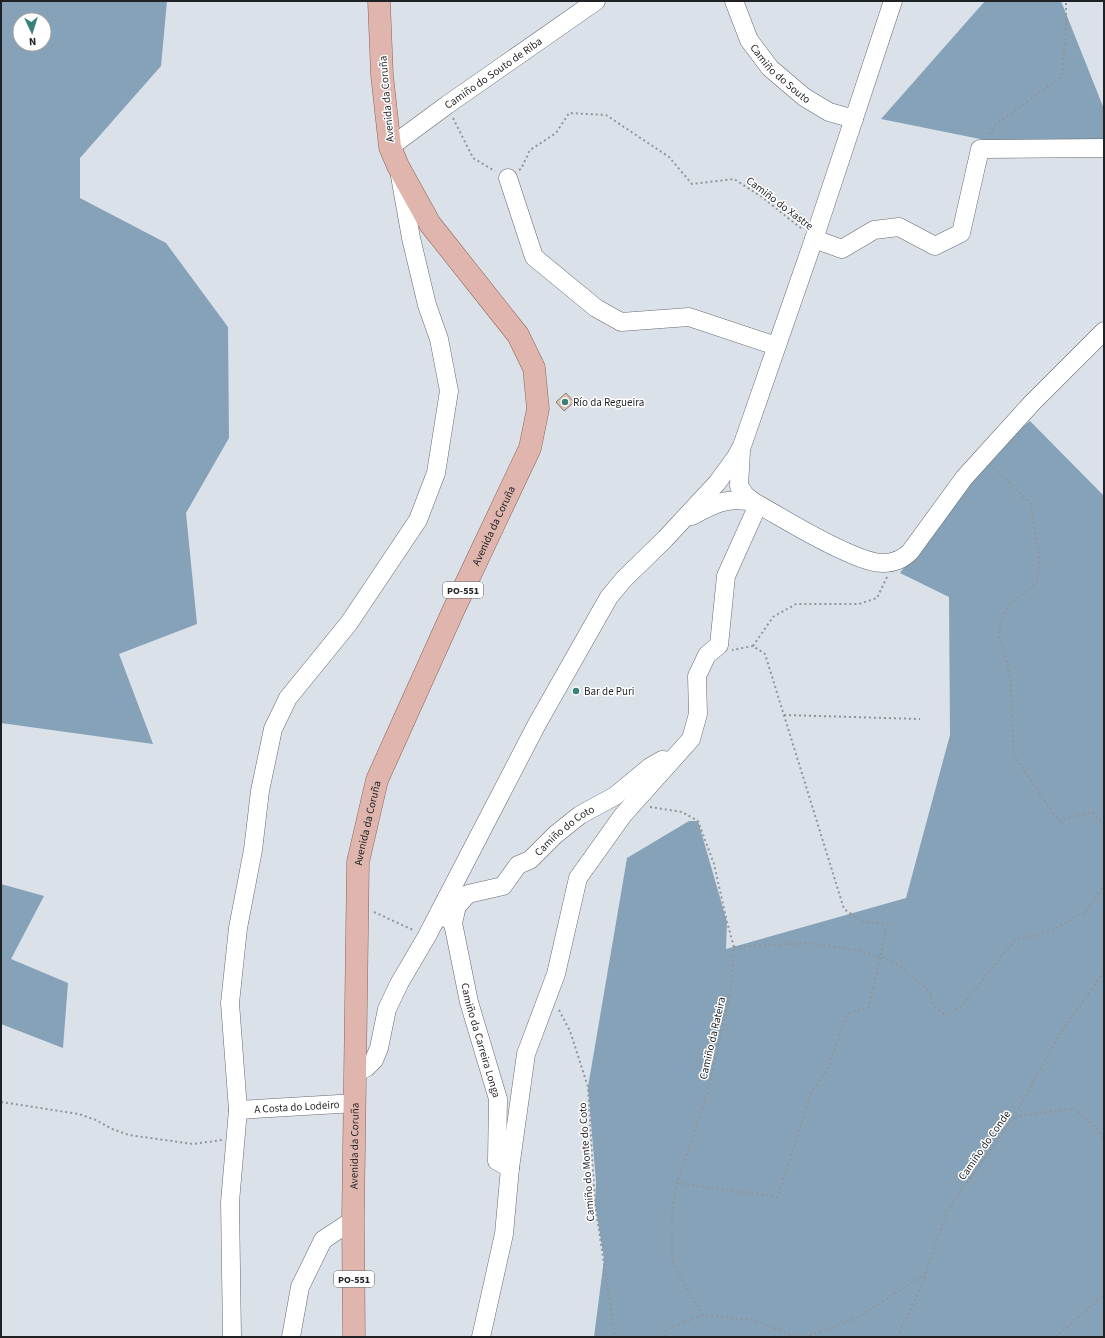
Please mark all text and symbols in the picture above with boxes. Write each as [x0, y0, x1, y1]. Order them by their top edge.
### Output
north arrow [12, 12, 52, 52]
text: N [28, 34, 37, 49]
street label: Camiño do Souto de Riba [442, 34, 545, 113]
street label: Camiño do Souto [746, 41, 813, 107]
street label: Avenida da Coruña [375, 55, 398, 143]
street label: Camiño do Xastre [743, 173, 817, 234]
place label: Río da Regueira [573, 395, 644, 410]
marker: Río da Regueira [560, 397, 570, 407]
street label: Avenida da Coruña [469, 483, 519, 568]
road number: PO-551 [443, 582, 483, 598]
place label: Bar de Puri [584, 684, 635, 699]
marker: Bar de Puri [571, 686, 581, 696]
street label: Avenida da Coruña [351, 779, 385, 865]
street label: Camiño do Coto [531, 802, 597, 860]
street label: Camiño da Carreira Longa [457, 982, 504, 1099]
street label: Camiño da Rateira [696, 995, 729, 1081]
street label: A Costa do Lodeiro [254, 1097, 340, 1117]
street label: Camiño do Monte do Coto [575, 1102, 598, 1222]
street label: Avenida da Coruña [346, 1103, 363, 1189]
street label: Camiño do Conde [955, 1107, 1014, 1183]
road number: PO-551 [334, 1271, 374, 1287]

